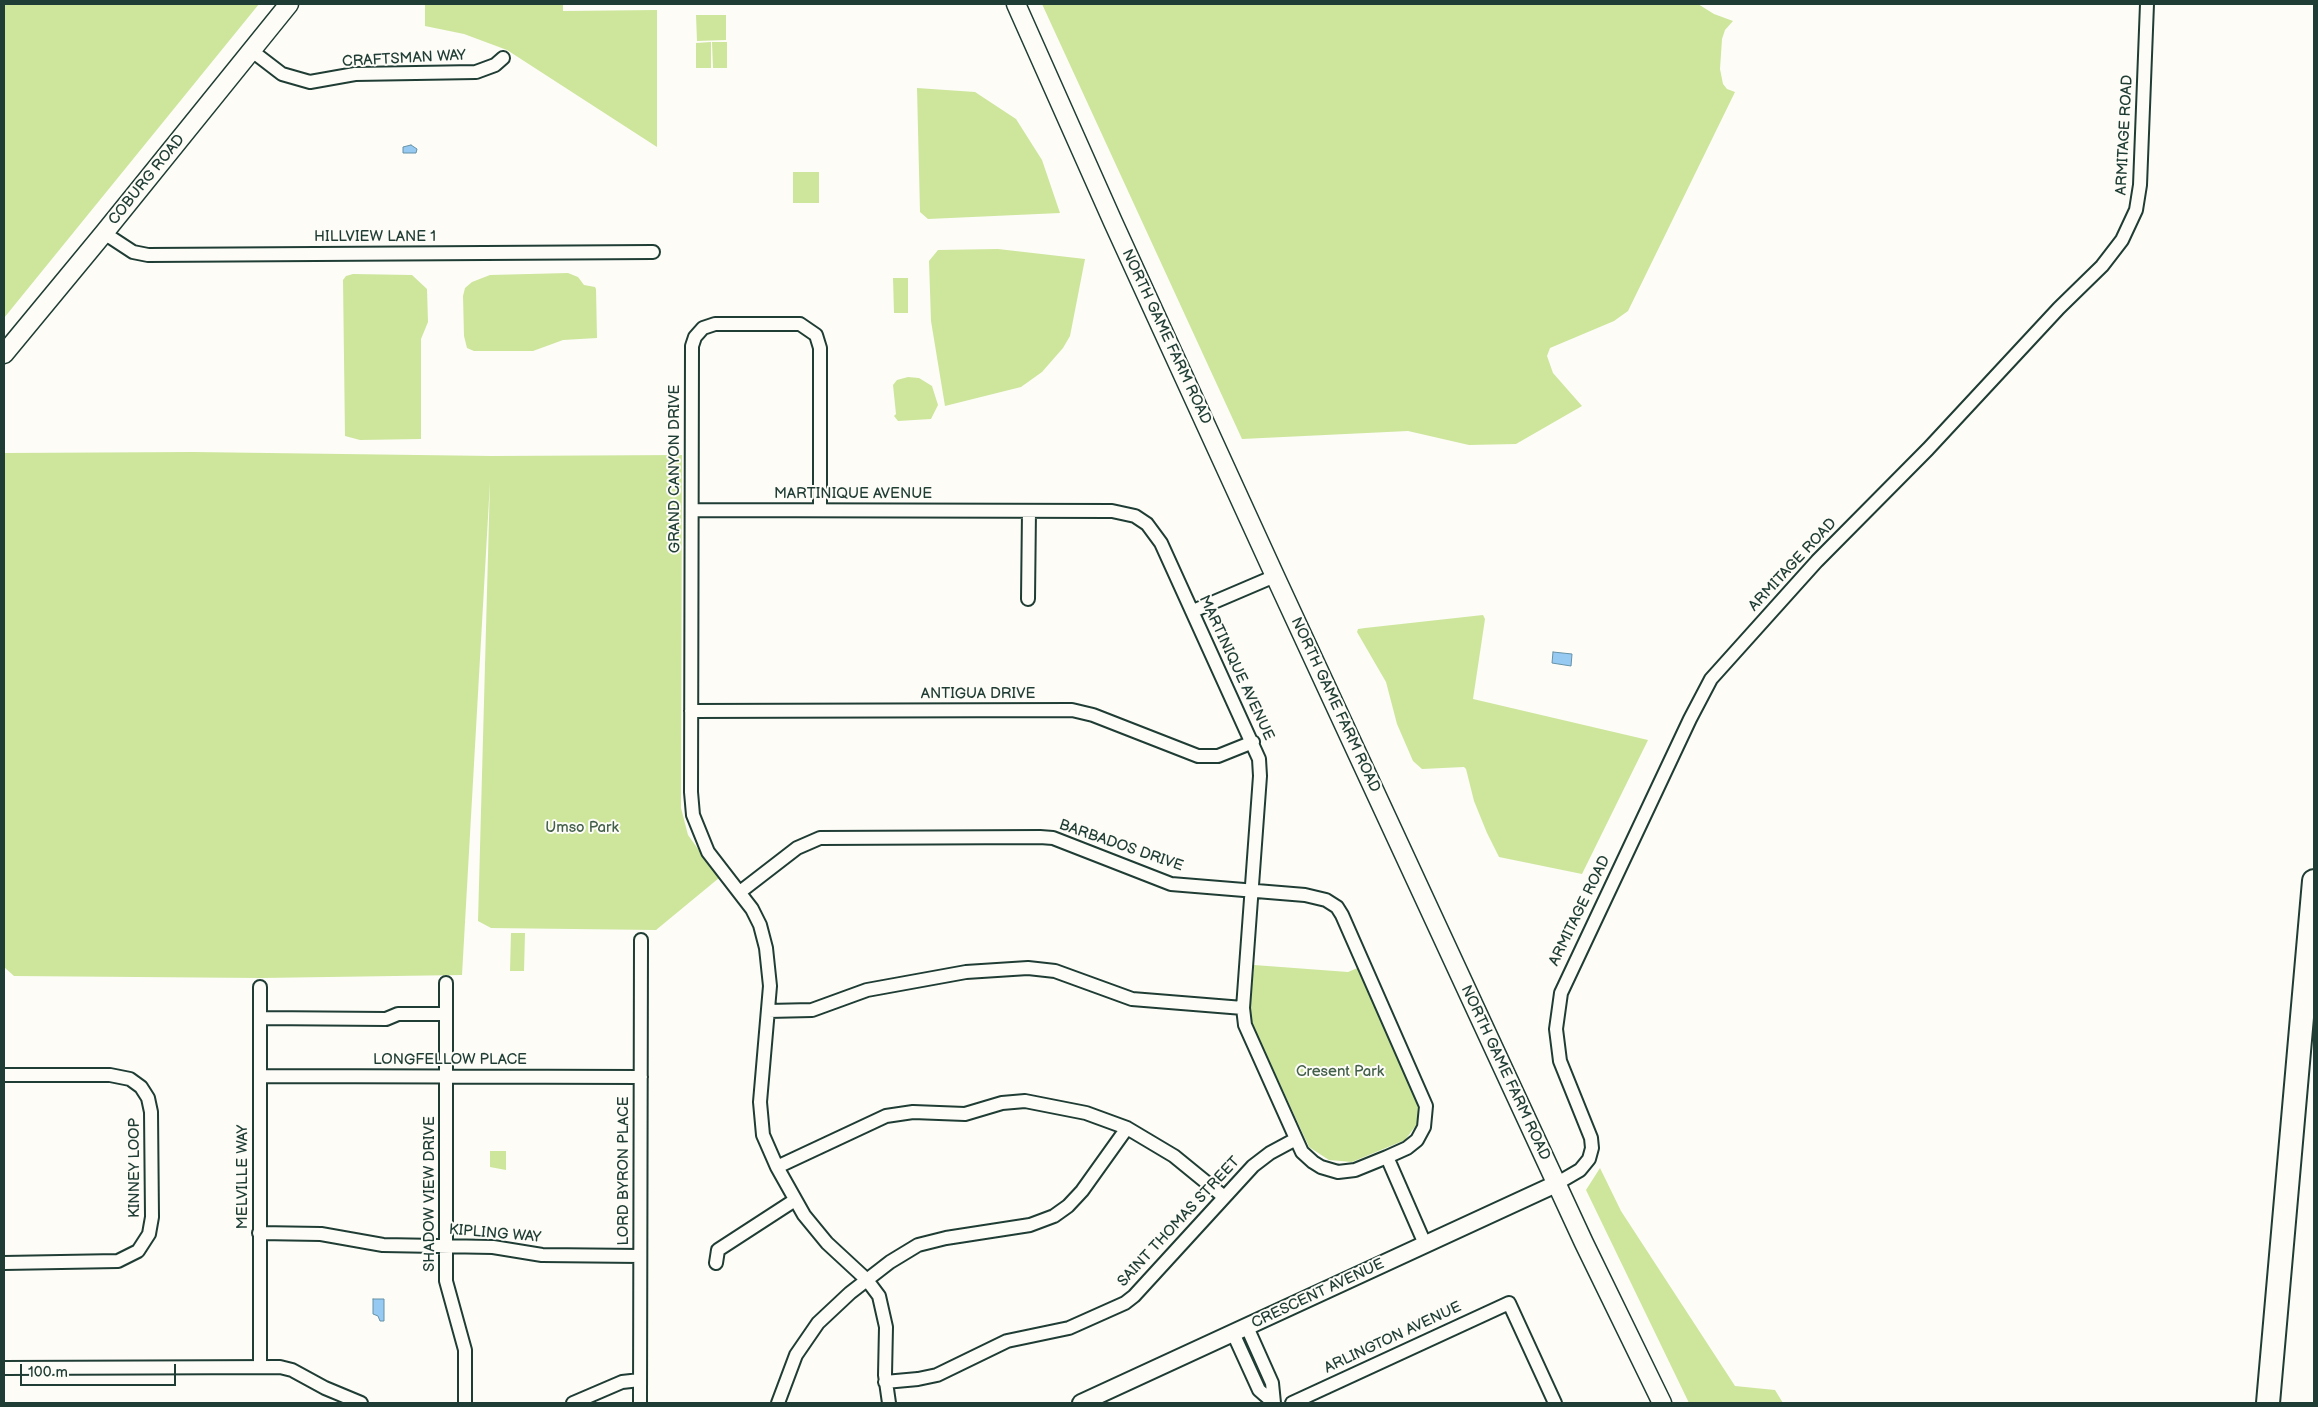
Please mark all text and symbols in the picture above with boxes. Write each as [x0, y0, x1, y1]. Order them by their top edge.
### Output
street label: CRAFTSMAN WAY [342, 47, 466, 71]
street label: ARMITAGE ROAD [2113, 74, 2137, 196]
street label: COBURG ROAD [105, 131, 189, 229]
street label: HILLVIEW LANE 1 [314, 228, 436, 246]
street label: NORTH GAME FARM ROAD [1117, 247, 1215, 427]
street label: GRAND CANYON DRIVE [666, 385, 684, 553]
street label: MARTINIQUE AVENUE [774, 485, 932, 503]
street label: ARMITAGE ROAD [1745, 515, 1841, 615]
street label: MARTINIQUE AVENUE [1194, 593, 1278, 743]
street label: NORTH GAME FARM ROAD [1286, 615, 1384, 795]
street label: ANTIGUA DRIVE [921, 685, 1035, 703]
street label: BARBADOS DRIVE [1057, 816, 1185, 876]
park label: Umso Park [545, 819, 619, 837]
street label: ARMITAGE ROAD [1545, 853, 1615, 969]
street label: NORTH GAME FARM ROAD [1456, 983, 1554, 1163]
street label: LONGFELLOW PLACE [373, 1051, 527, 1069]
park label: Cresent Park [1296, 1063, 1384, 1081]
street label: LORD BYRON PLACE [615, 1096, 633, 1246]
street label: SHADOW VIEW DRIVE [421, 1116, 439, 1272]
street label: KINNEY LOOP [126, 1118, 144, 1218]
street label: MELVILLE WAY [234, 1125, 252, 1229]
street label: SAINT THOMAS STREET [1114, 1153, 1244, 1291]
street label: KIPLING WAY [448, 1221, 542, 1247]
street label: CRESCENT AVENUE [1249, 1255, 1387, 1333]
street label: ARLINGTON AVENUE [1322, 1298, 1464, 1378]
scale bar [22, 1354, 179, 1386]
text: 100 m [28, 1363, 68, 1382]

